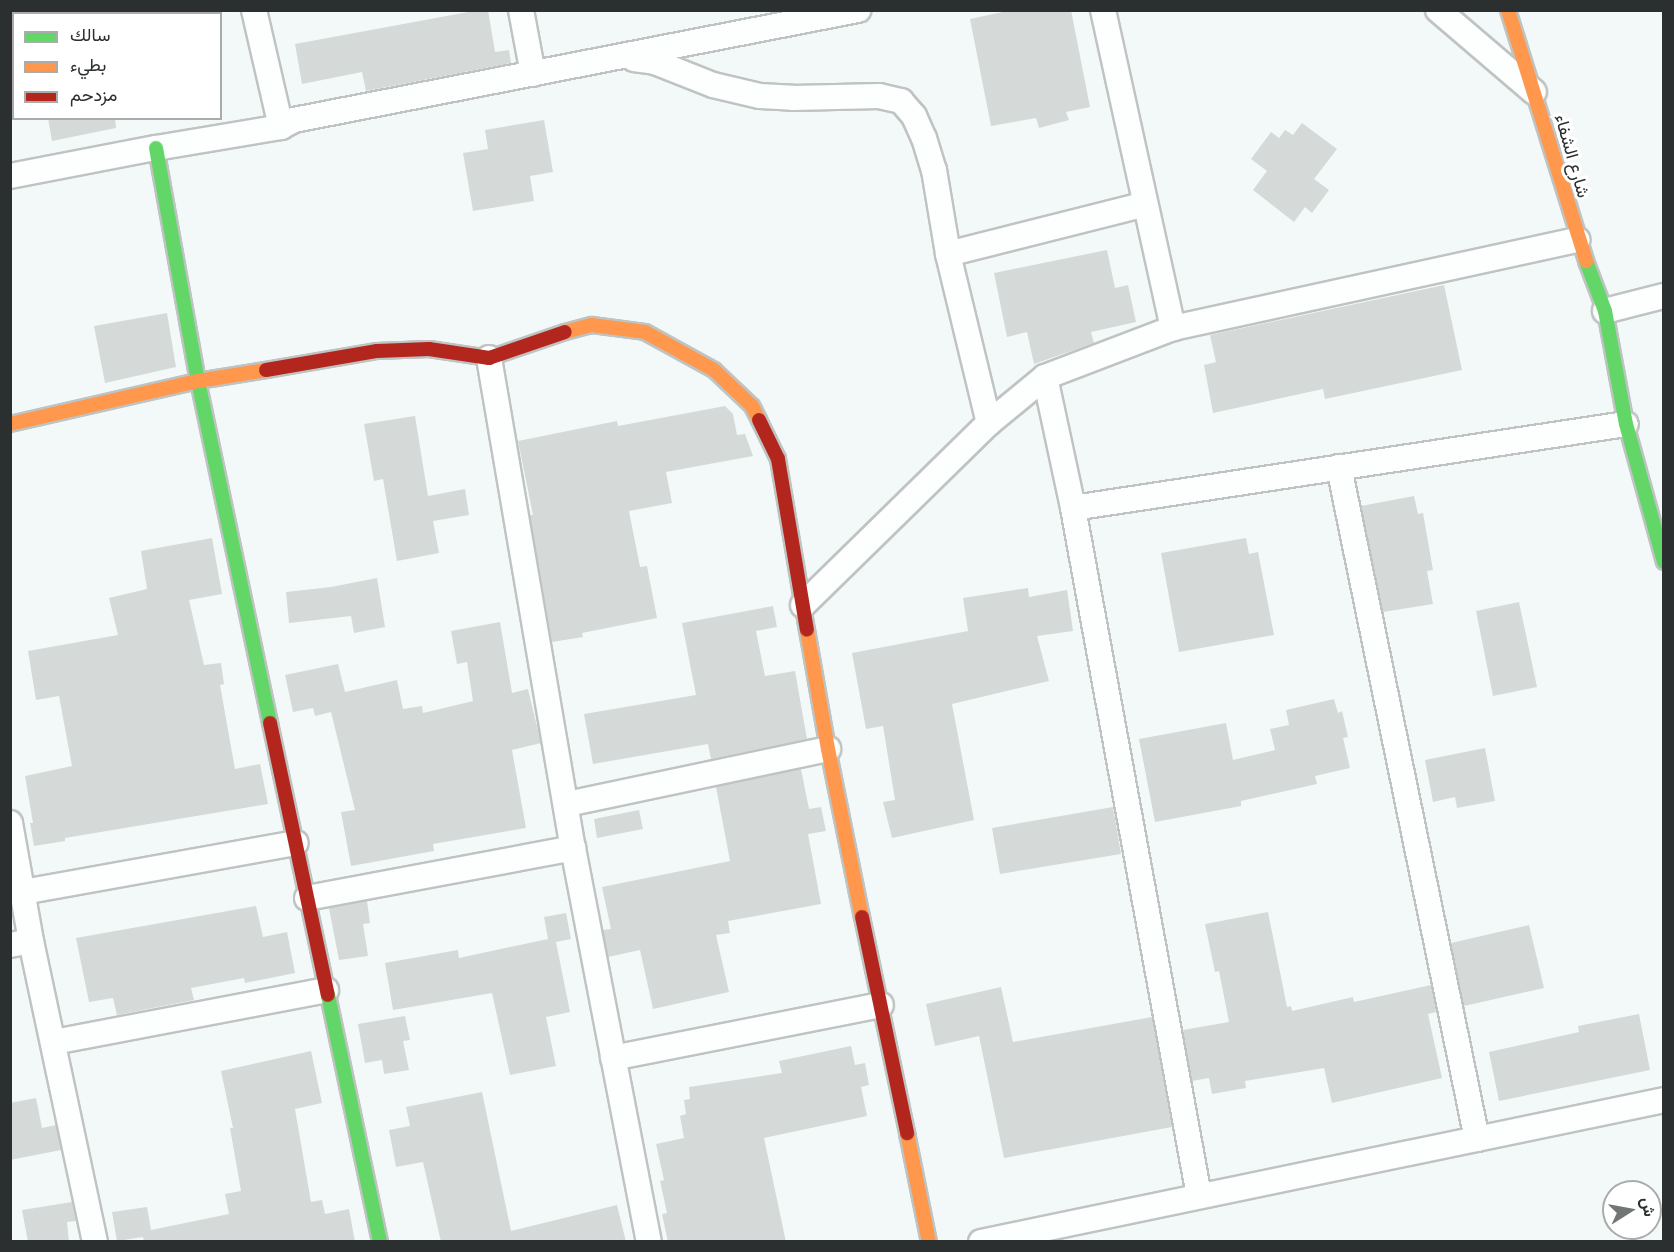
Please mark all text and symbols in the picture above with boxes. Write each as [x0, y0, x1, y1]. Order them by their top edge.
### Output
legend [12, 12, 222, 120]
text: سالك [70, 24, 110, 45]
text: بطيء [70, 54, 106, 75]
text: مزدحم [70, 84, 117, 105]
street label: شارع الشفاء [1550, 112, 1594, 200]
north arrow [1602, 1180, 1662, 1240]
text: ش [1637, 1196, 1659, 1218]

